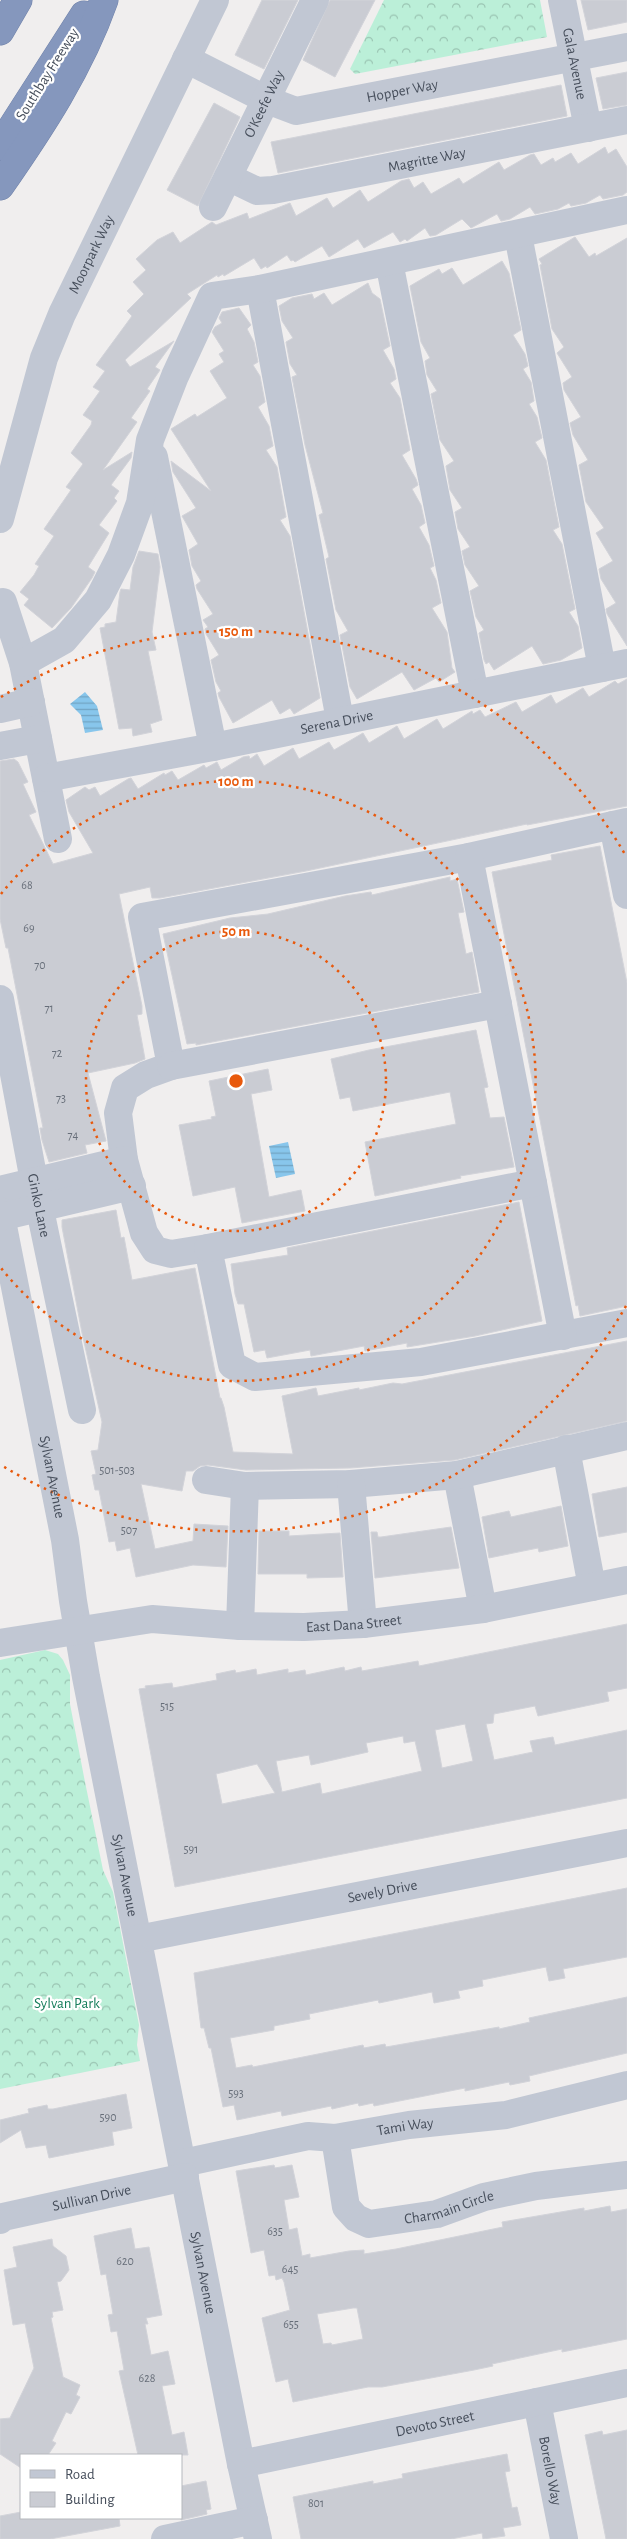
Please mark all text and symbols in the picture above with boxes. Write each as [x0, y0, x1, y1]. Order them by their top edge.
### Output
street label: Southbay Freeway [13, 25, 82, 123]
street label: Gala Avenue [560, 27, 589, 101]
street label: O'Keefe Way [241, 67, 287, 140]
street label: Hopper Way [365, 77, 440, 105]
street label: Magritte Way [387, 145, 468, 175]
street label: Moorpark Way [66, 212, 117, 296]
text: 150 m [219, 624, 253, 639]
street label: Serena Drive [299, 708, 375, 737]
text: 100 m [218, 774, 254, 789]
house number: 68 [21, 879, 33, 891]
house number: 69 [23, 922, 35, 934]
text: 50 m [222, 924, 250, 939]
house number: 70 [34, 959, 46, 971]
house number: 71 [44, 1002, 54, 1014]
house number: 72 [52, 1047, 63, 1059]
centre of rings [227, 1072, 245, 1090]
house number: 73 [56, 1092, 66, 1104]
house number: 74 [68, 1129, 79, 1141]
street label: Ginko Lane [25, 1172, 53, 1239]
street label: Sylvan Avenue [37, 1434, 68, 1520]
house number: 501-503 [99, 1464, 135, 1476]
house number: 507 [121, 1524, 137, 1536]
street label: East Dana Street [306, 1612, 403, 1635]
house number: 515 [160, 1700, 174, 1712]
street label: Sylvan Avenue [109, 1833, 140, 1918]
house number: 591 [184, 1843, 198, 1855]
street label: Sevely Drive [346, 1877, 419, 1906]
park label: Sylvan Park [34, 1996, 100, 2011]
house number: 593 [228, 2087, 244, 2099]
house number: 590 [100, 2111, 117, 2123]
street label: Tami Way [376, 2115, 435, 2139]
street label: Sullivan Drive [51, 2182, 133, 2214]
street label: Charmain Circle [403, 2188, 495, 2227]
house number: 635 [267, 2225, 283, 2237]
street label: Sylvan Avenue [187, 2230, 218, 2315]
house number: 620 [116, 2255, 134, 2267]
house number: 645 [282, 2263, 298, 2275]
house number: 655 [283, 2318, 299, 2330]
house number: 628 [139, 2372, 156, 2384]
street label: Devoto Street [394, 2408, 476, 2439]
street label: Borello Way [536, 2435, 564, 2507]
legend [20, 2454, 182, 2519]
text: Road [65, 2467, 95, 2482]
text: Building [65, 2492, 115, 2507]
house number: 801 [308, 2497, 324, 2509]

